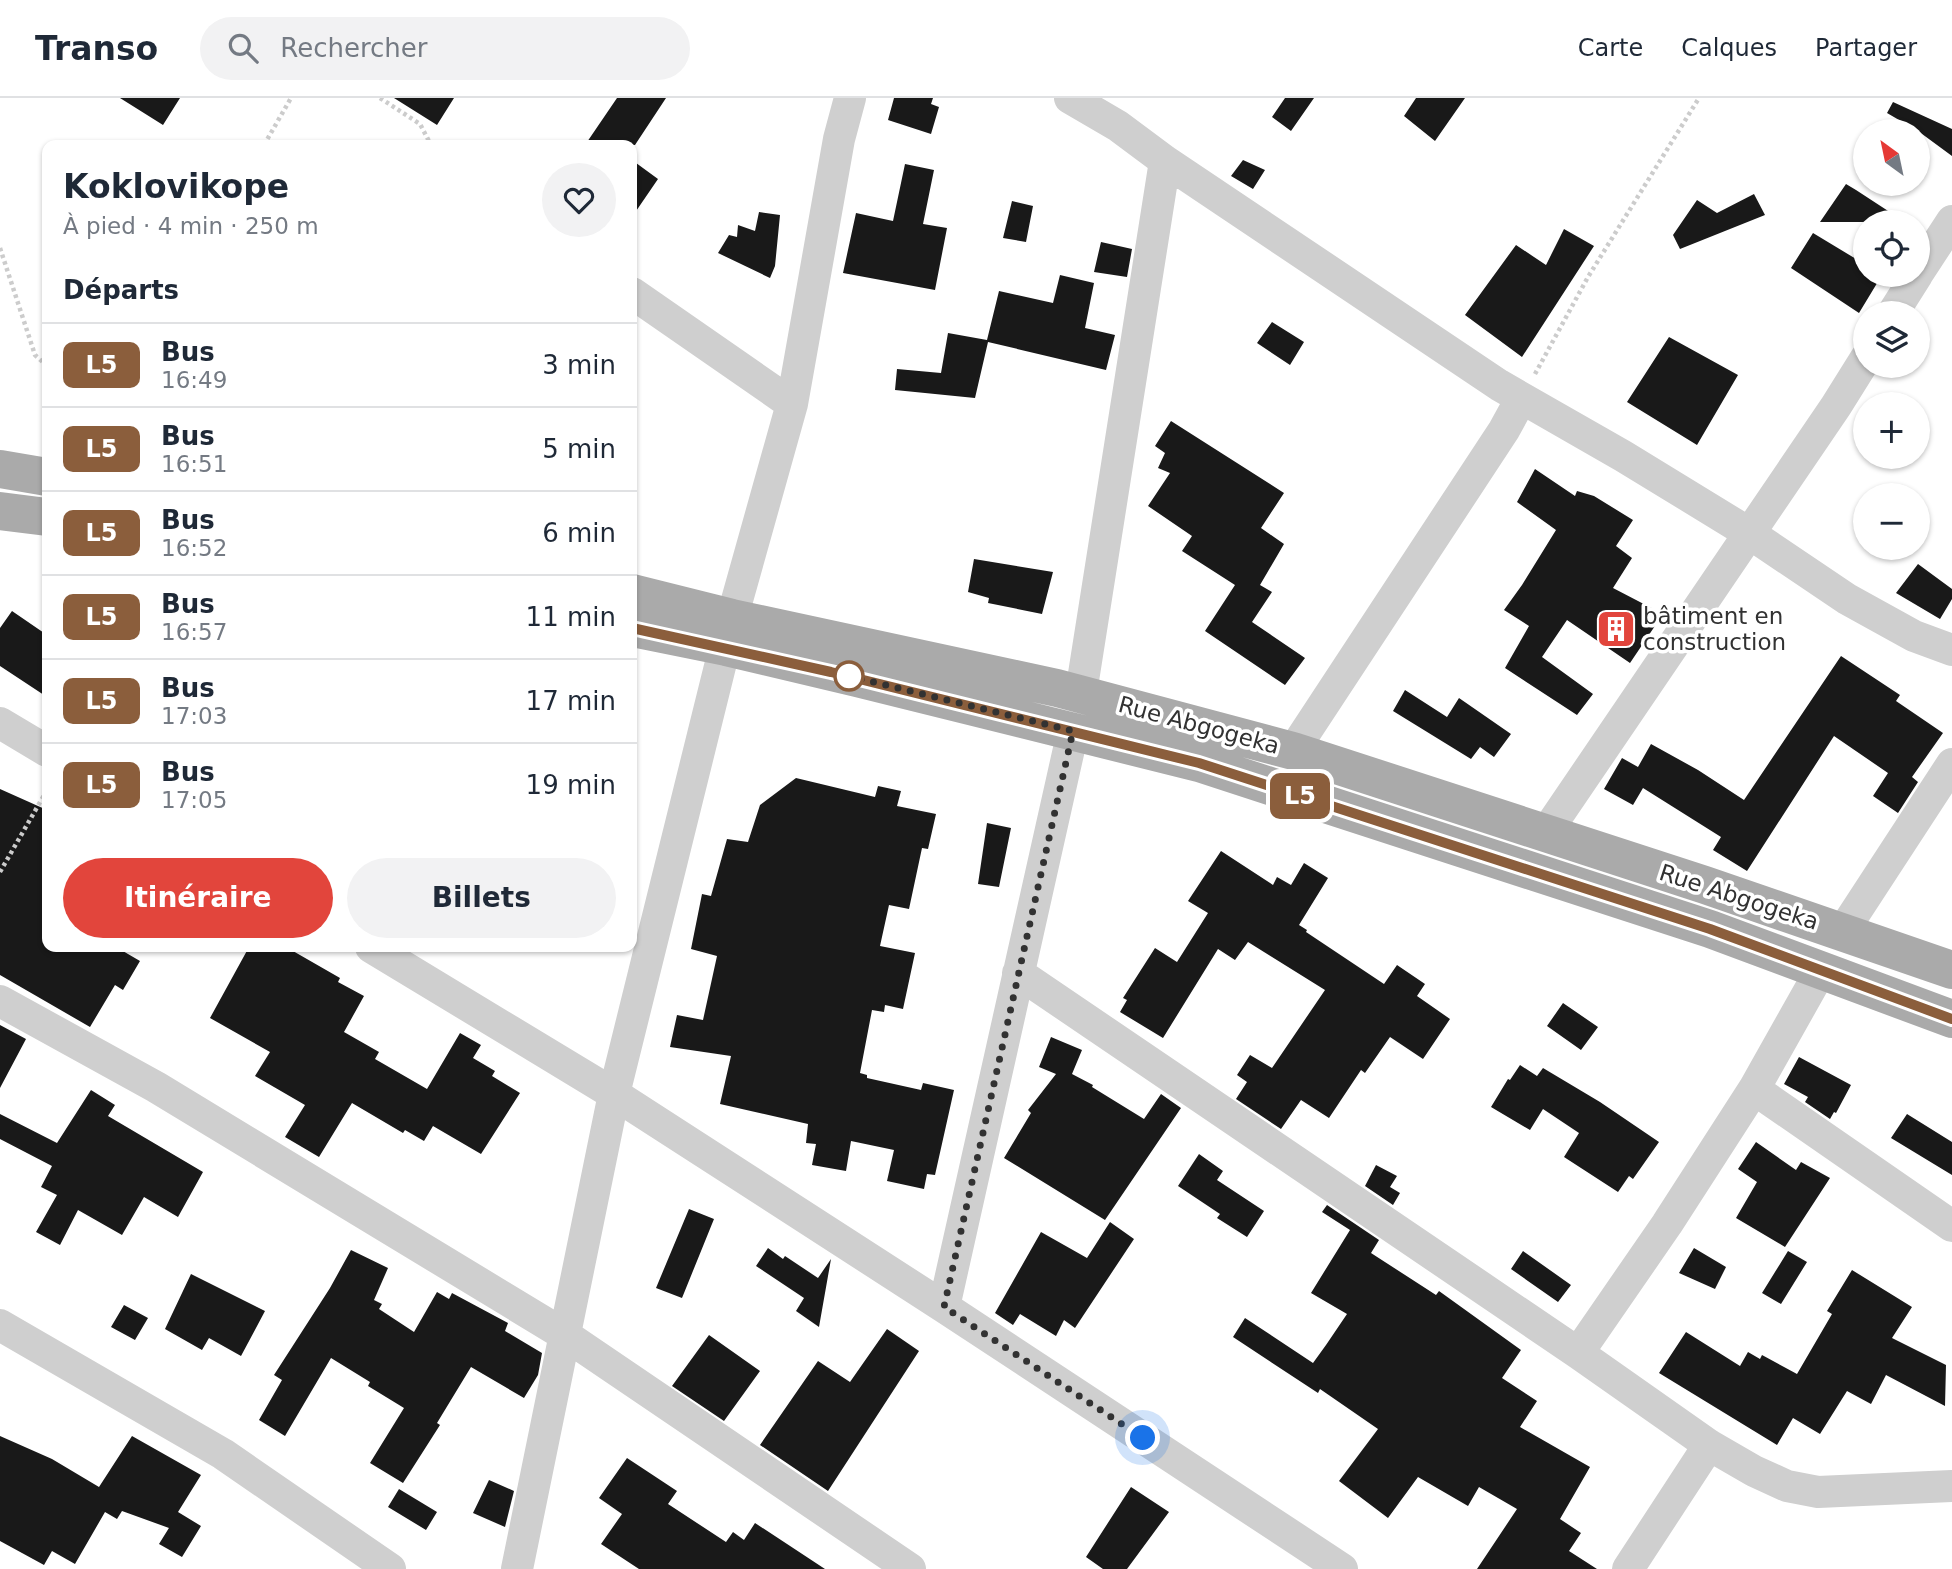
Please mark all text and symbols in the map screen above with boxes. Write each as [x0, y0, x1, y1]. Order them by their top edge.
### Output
search box [200, 17, 690, 80]
text: Transo [35, 29, 158, 68]
icon: search [224, 29, 262, 67]
text: Rechercher [280, 33, 427, 63]
text: Carte [1578, 34, 1643, 62]
text: Calques [1681, 34, 1777, 62]
text: Partager [1815, 34, 1917, 62]
north arrow [1853, 119, 1930, 196]
map controls [1853, 119, 1930, 560]
button: heart [542, 163, 616, 237]
text: Koklovikope [63, 167, 289, 206]
button: locate [1853, 210, 1930, 287]
text: À pied · 4 min · 250 m [63, 213, 319, 239]
text: Départs [63, 275, 179, 305]
button: layers [1853, 301, 1930, 378]
text: Bus [161, 337, 215, 367]
text: 3 min [542, 350, 616, 380]
text: L5 [86, 351, 118, 379]
text: 16:49 [161, 367, 227, 393]
button: + [1853, 392, 1930, 469]
text: Bus [161, 421, 215, 451]
text: 5 min [542, 434, 616, 464]
text: L5 [86, 435, 118, 463]
text: 16:51 [161, 451, 227, 477]
button: − [1853, 483, 1930, 560]
text: Bus [161, 505, 215, 535]
text: 6 min [542, 518, 616, 548]
text: L5 [86, 519, 118, 547]
text: 16:52 [161, 535, 227, 561]
text: Bus [161, 589, 215, 619]
text: 11 min [526, 602, 616, 632]
text: L5 [86, 603, 118, 631]
place label: bâtiment en construction [1643, 603, 1786, 655]
building icon: bâtiment en construction [1595, 608, 1637, 650]
text: 16:57 [161, 619, 227, 645]
unlabelled marker [834, 661, 864, 691]
text: Bus [161, 673, 215, 703]
text: 17 min [526, 686, 616, 716]
text: L5 [86, 687, 118, 715]
street label: Rue Abgogeka [1116, 691, 1282, 759]
text: 17:03 [161, 703, 227, 729]
text: Bus [161, 757, 215, 787]
text: 19 min [526, 770, 616, 800]
text: L5 [86, 771, 118, 799]
line badge: L5 [1268, 773, 1332, 819]
text: L5 [1284, 782, 1316, 810]
text: 17:05 [161, 787, 227, 813]
button: Itinéraire [63, 858, 333, 938]
button: Billets [347, 858, 616, 938]
street label: Rue Abgogeka [1656, 859, 1822, 935]
your location [1125, 1420, 1160, 1455]

